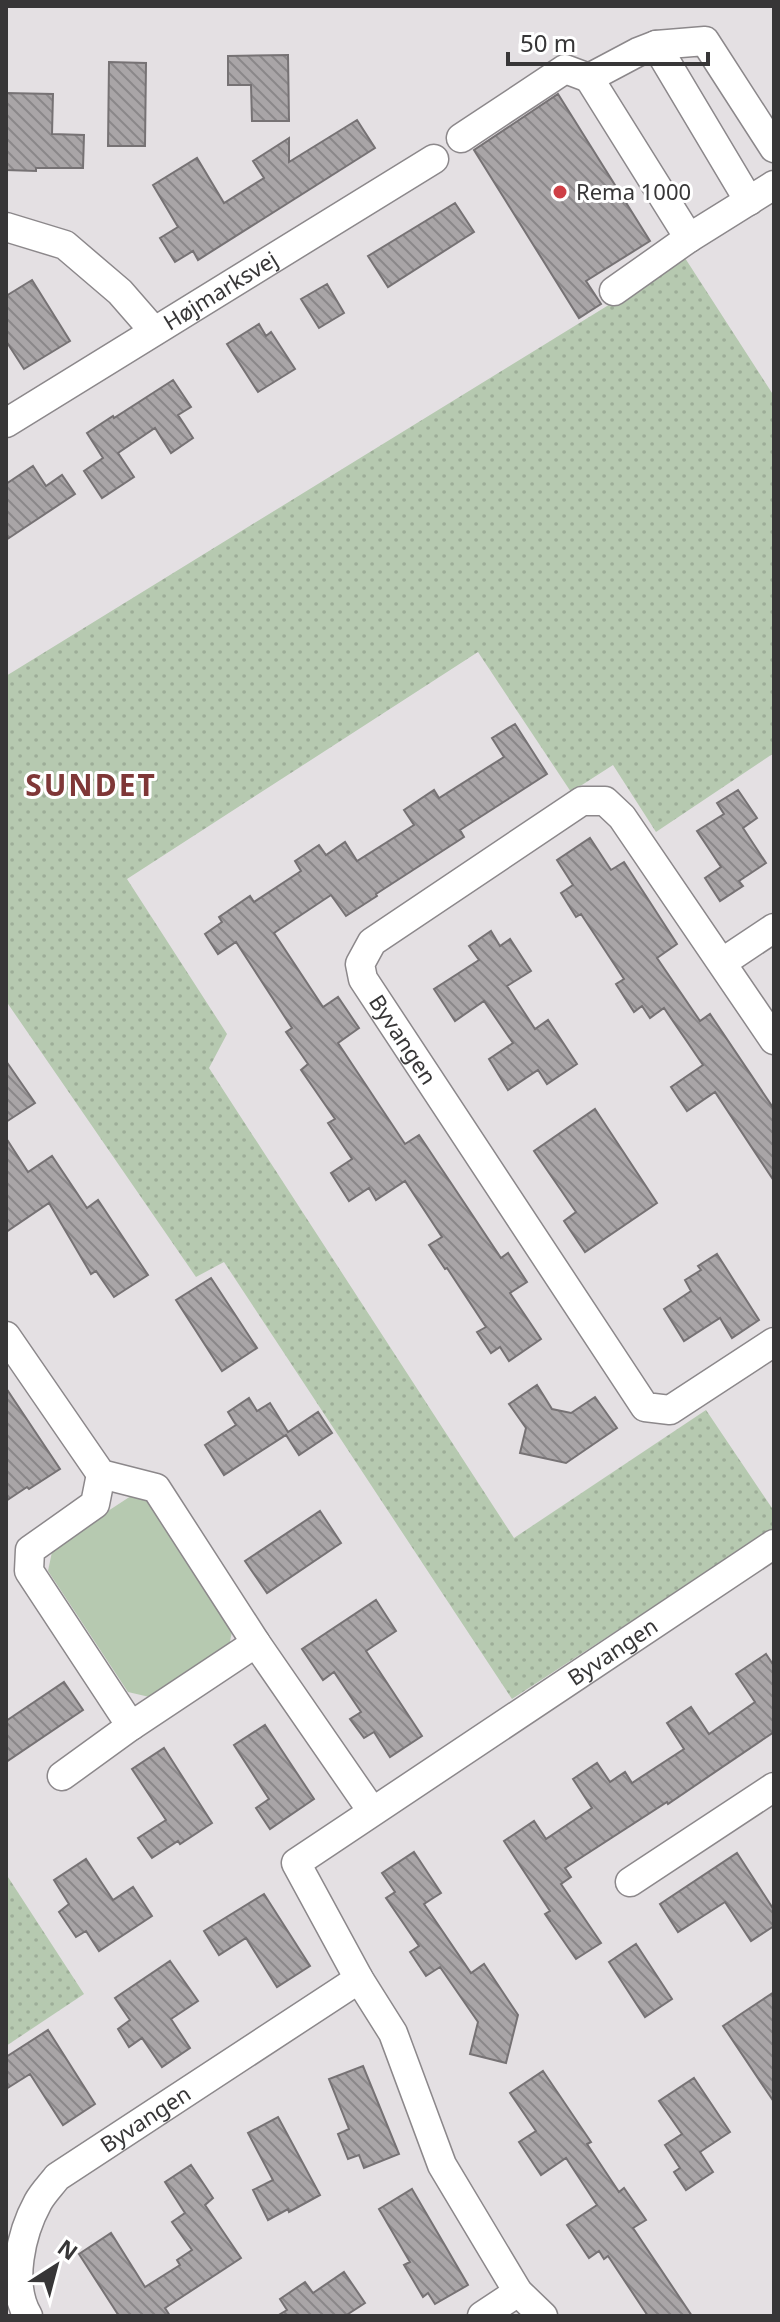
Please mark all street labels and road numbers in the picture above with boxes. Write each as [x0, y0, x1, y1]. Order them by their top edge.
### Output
street label: Højmarksvej [157, 243, 283, 336]
street label: Byvangen [363, 988, 444, 1090]
street label: Byvangen [561, 1610, 663, 1692]
street label: Byvangen [94, 2078, 196, 2159]

